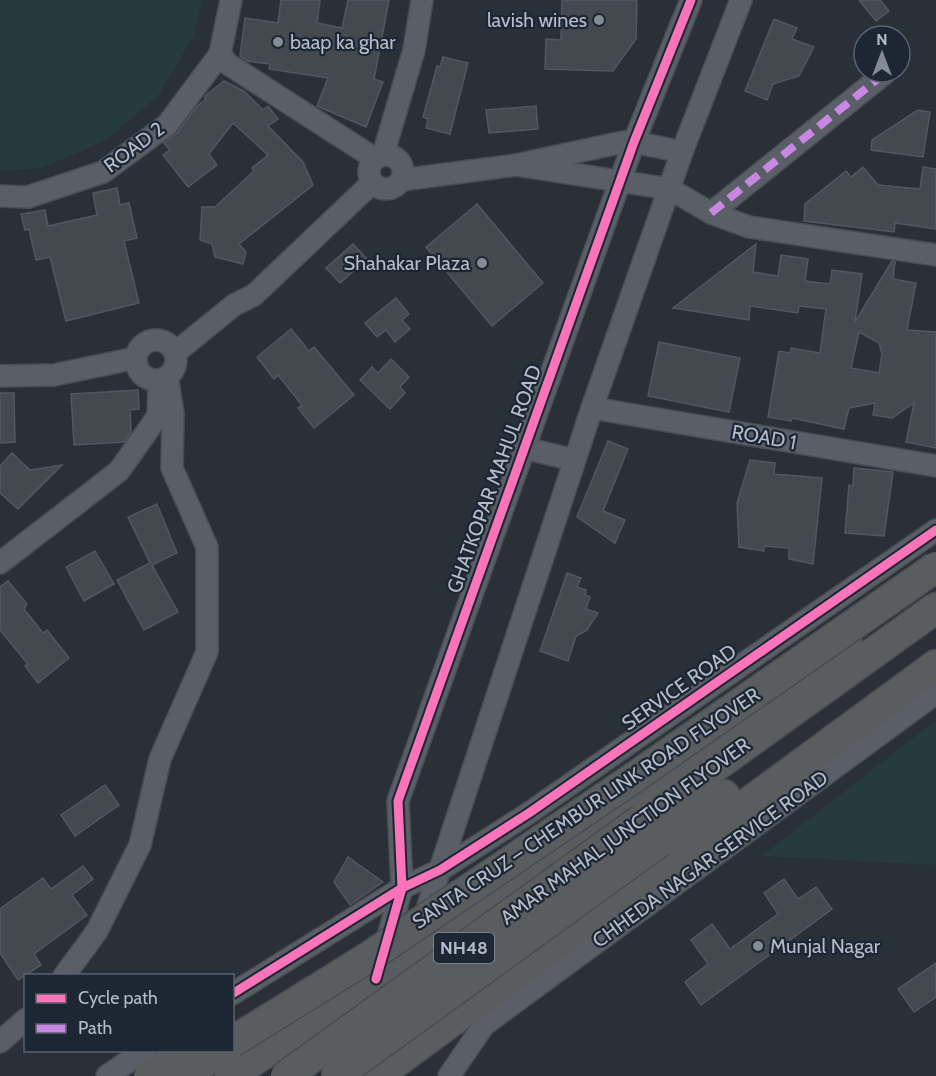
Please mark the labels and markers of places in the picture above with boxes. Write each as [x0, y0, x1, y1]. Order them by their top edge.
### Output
place label: lavish wines [487, 8, 587, 32]
marker: lavish wines [592, 13, 606, 27]
place label: baap ka ghar [290, 30, 396, 54]
marker: baap ka ghar [271, 35, 285, 49]
place label: Shahakar Plaza [344, 251, 470, 275]
marker: Shahakar Plaza [475, 256, 489, 270]
place label: Munjal Nagar [770, 934, 881, 958]
marker: Munjal Nagar [751, 939, 765, 953]

